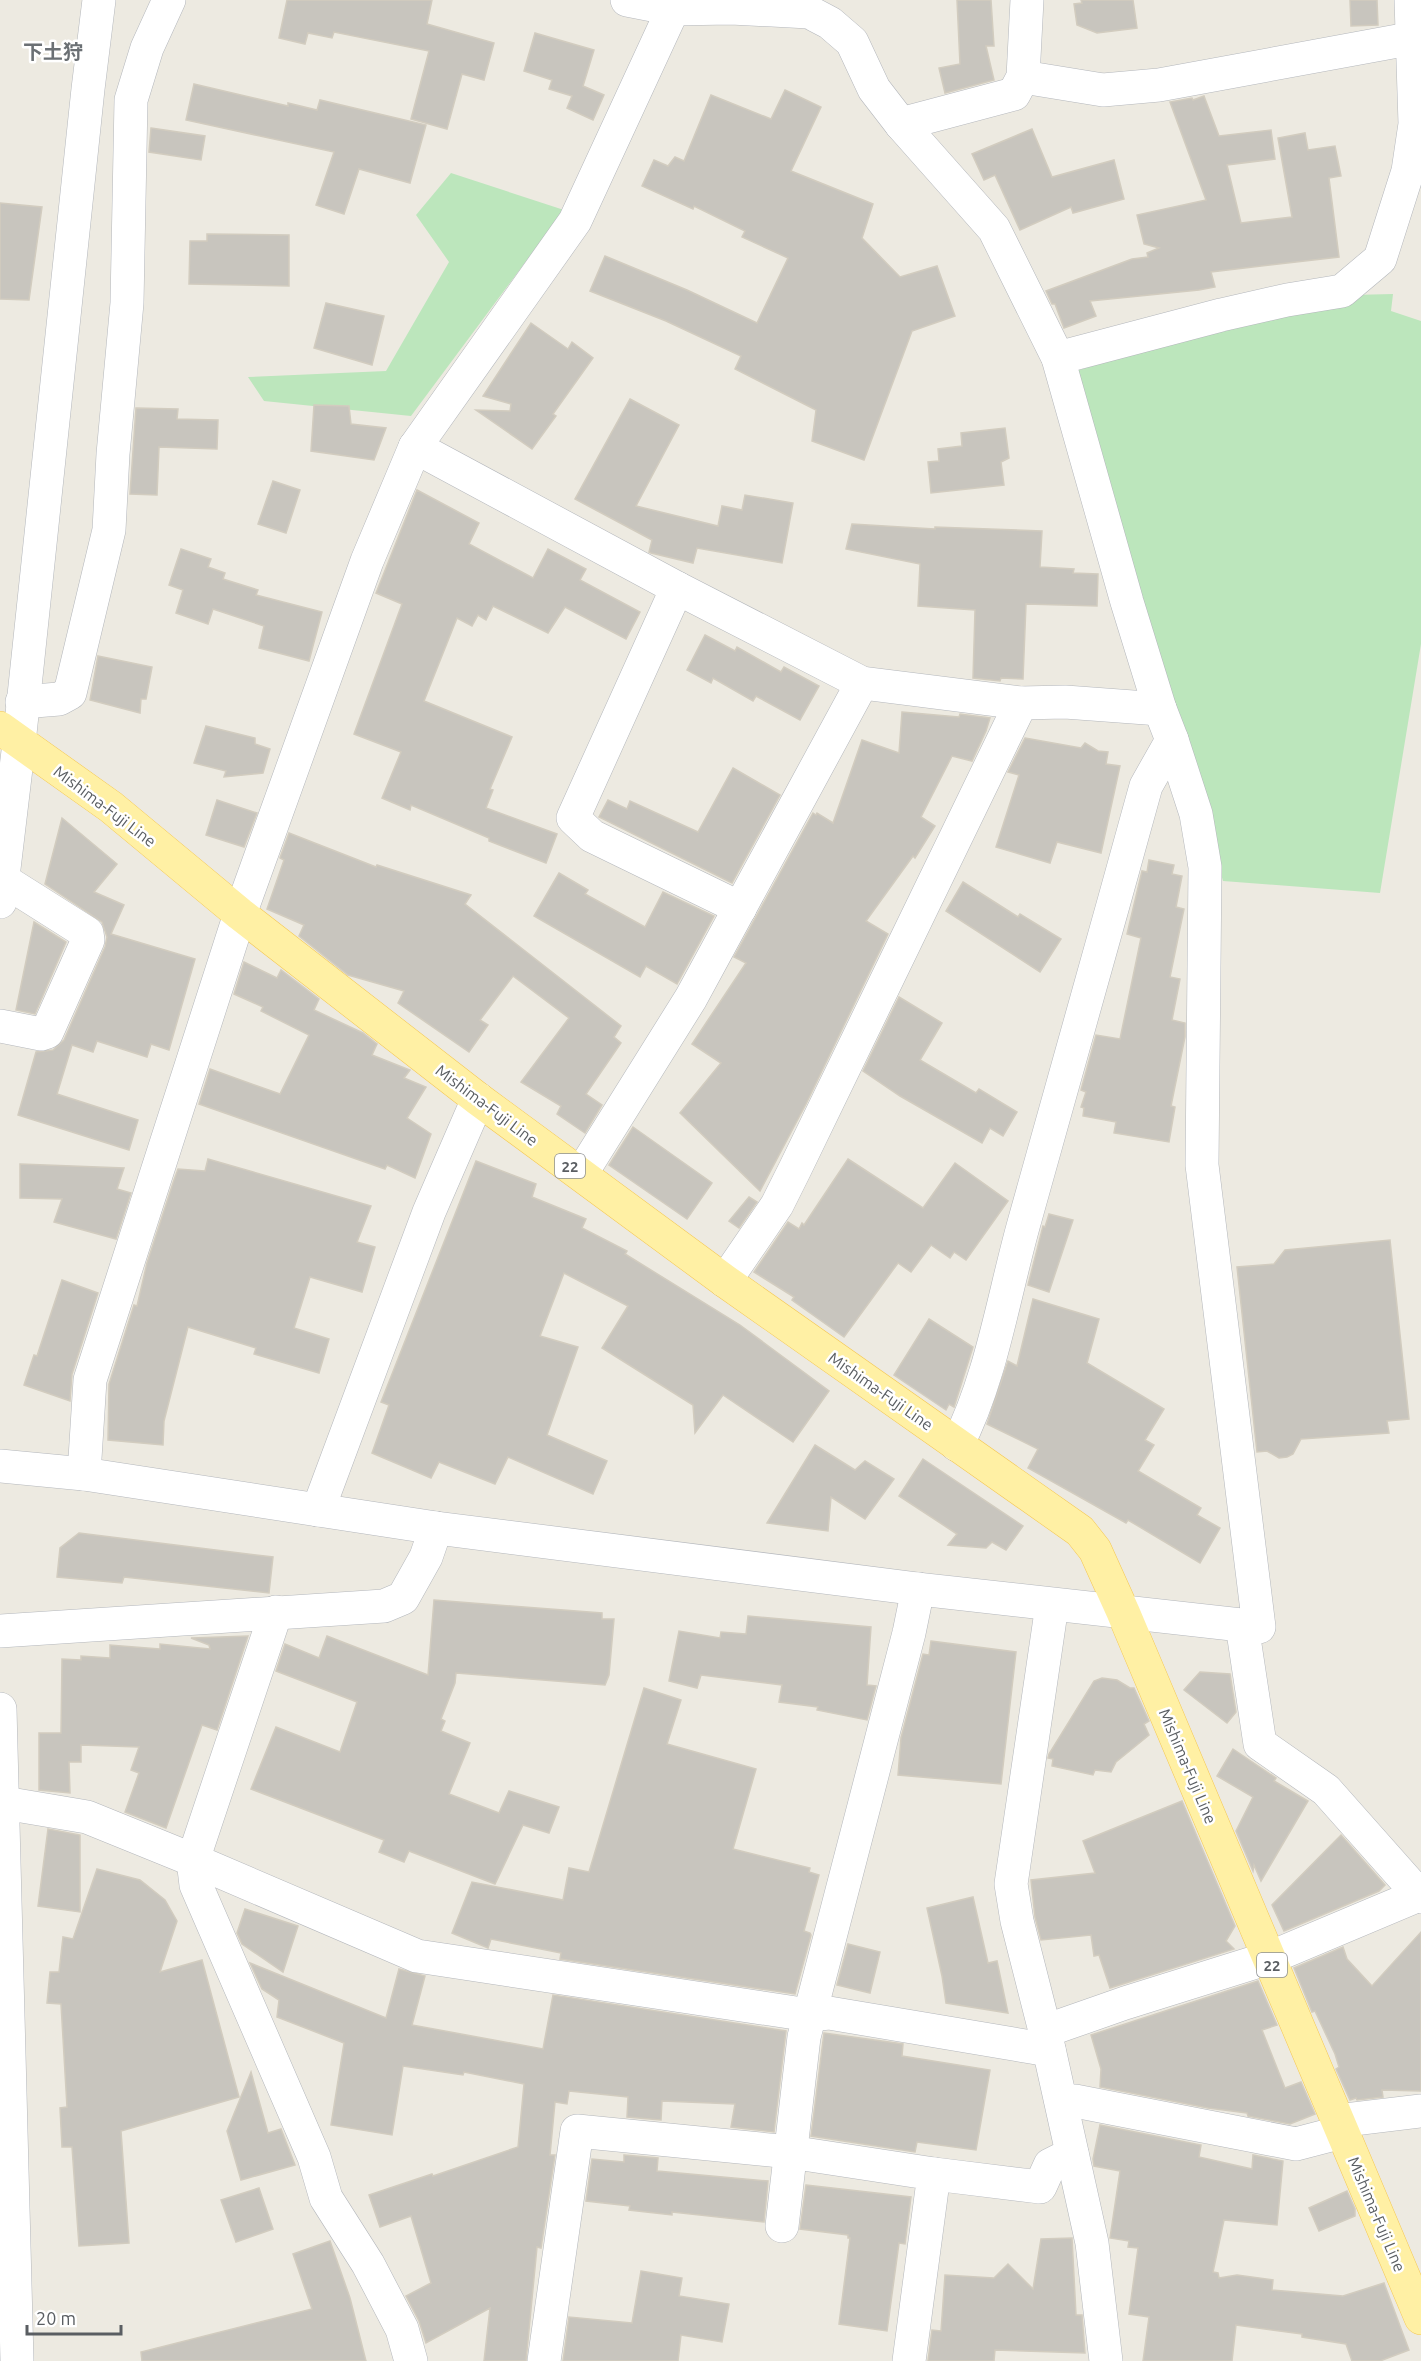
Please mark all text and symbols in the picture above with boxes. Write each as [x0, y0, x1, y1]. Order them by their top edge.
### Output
district label: 下土狩 [23, 40, 83, 63]
street label: Mishima-Fuji Line [50, 762, 160, 850]
street label: Mishima-Fuji Line [432, 1061, 542, 1149]
road number: 22 [555, 1154, 585, 1178]
street label: Mishima-Fuji Line [825, 1348, 937, 1434]
street label: Mishima-Fuji Line [1156, 1706, 1220, 1826]
road number: 22 [1257, 1953, 1287, 1977]
street label: Mishima-Fuji Line [1345, 2154, 1409, 2274]
scale bar [27, 2298, 122, 2336]
text: 20 m [36, 2308, 76, 2328]

